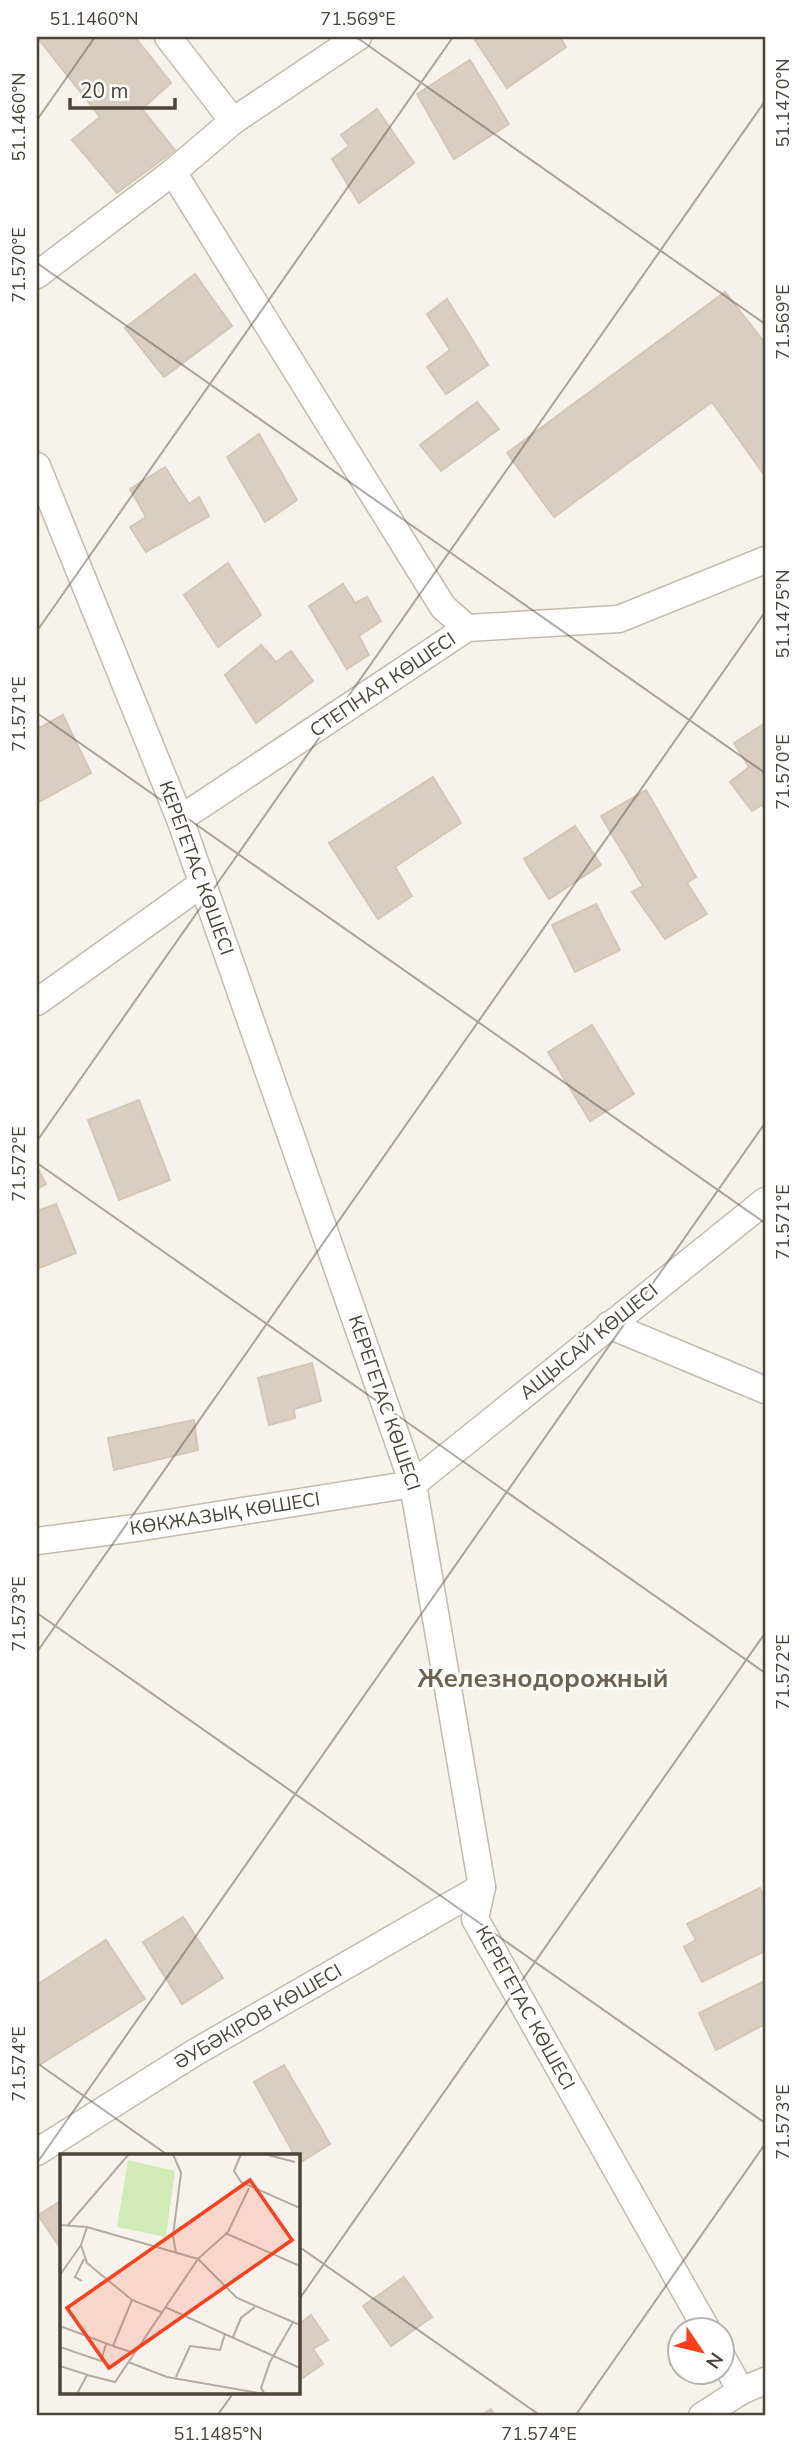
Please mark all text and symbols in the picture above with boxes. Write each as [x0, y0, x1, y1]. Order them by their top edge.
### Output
text: 51.1460°N [50, 7, 138, 31]
text: 71.569°E [320, 7, 396, 31]
text: 51.1470°N [771, 59, 795, 147]
scale bar [70, 66, 175, 110]
text: 51.1460°N [7, 73, 31, 161]
text: 20 m [80, 77, 129, 105]
text: 71.570°E [7, 227, 31, 303]
text: 71.569°E [771, 284, 795, 360]
text: 51.1475°N [771, 570, 795, 658]
street label: СТЕПНАЯ КӨШЕСІ [305, 626, 461, 744]
text: 71.571°E [7, 676, 31, 752]
text: 71.570°E [771, 734, 795, 810]
street label: КЕРЕГЕТАС КӨШЕСІ [152, 777, 240, 959]
text: 71.572°E [7, 1126, 31, 1202]
text: 71.571°E [771, 1184, 795, 1260]
street label: АЩЫСАЙ КӨШЕСІ [514, 1278, 664, 1406]
street label: КЕРЕГЕТАС КӨШЕСІ [342, 1312, 426, 1494]
street label: КӨКЖАЗЫҚ КӨШЕСІ [128, 1486, 322, 1542]
text: 71.573°E [7, 1576, 31, 1652]
text: 71.572°E [771, 1634, 795, 1710]
district label: Железнодорожный [417, 1661, 669, 1696]
street label: КЕРЕГЕТАС КӨШЕСІ [469, 1921, 581, 2095]
street label: ӘУБӘКІРОВ КӨШЕСІ [169, 1958, 347, 2076]
text: 71.574°E [7, 2026, 31, 2102]
text: 71.573°E [771, 2084, 795, 2160]
inset map [60, 2154, 299, 2394]
north arrow [666, 2316, 736, 2386]
text: N [699, 2347, 729, 2373]
text: 51.1485°N [174, 2422, 262, 2446]
text: 71.574°E [501, 2422, 577, 2446]

